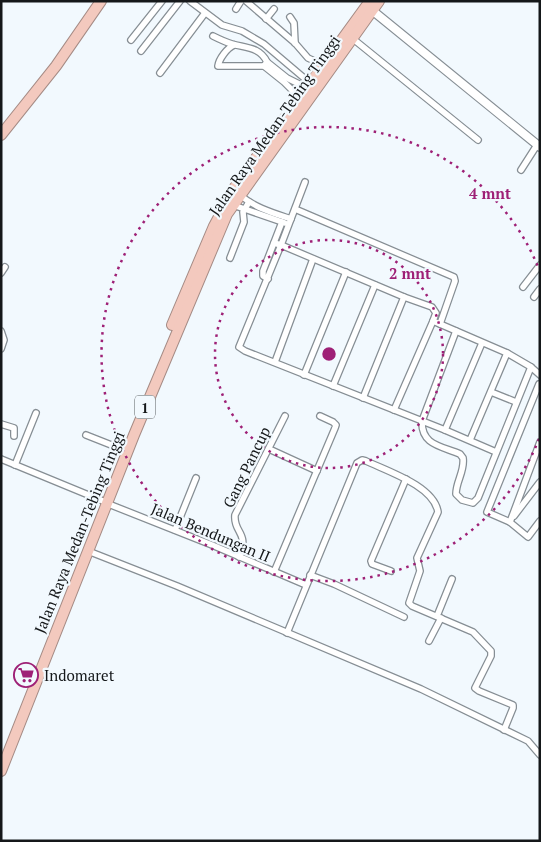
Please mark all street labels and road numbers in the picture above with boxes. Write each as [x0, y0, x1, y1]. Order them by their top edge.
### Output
street label: Jalan Raya Medan-Tebing Tinggi [204, 31, 344, 219]
road number: 1 [135, 396, 155, 418]
street label: Gang Pancup [218, 423, 274, 511]
street label: Jalan Raya Medan-Tebing Tinggi [29, 428, 129, 636]
street label: Jalan Bendungan II [148, 498, 274, 566]

